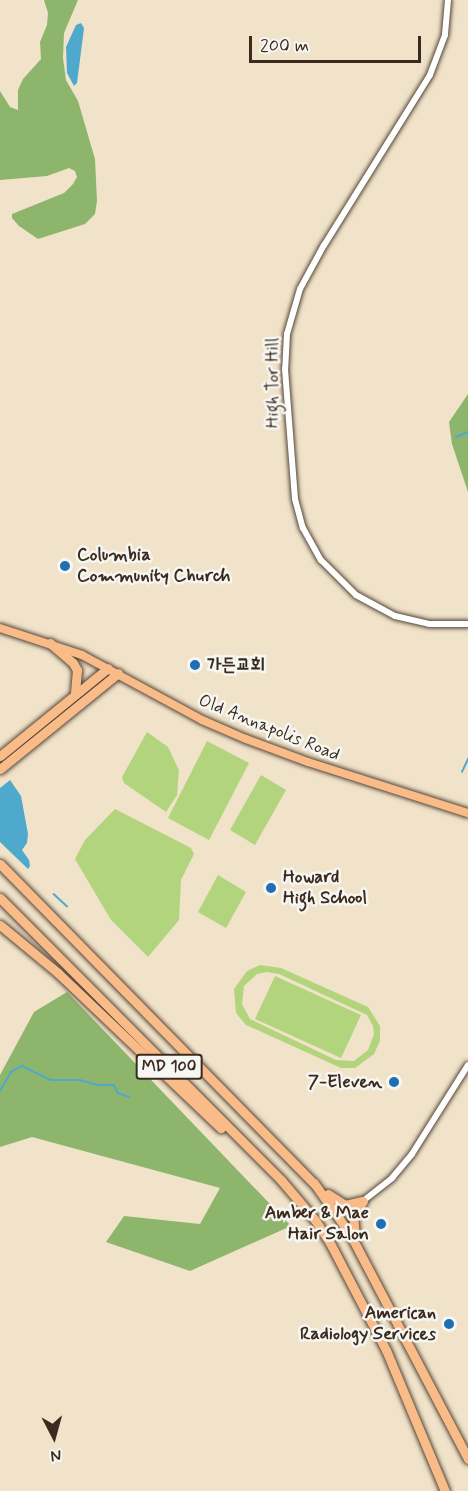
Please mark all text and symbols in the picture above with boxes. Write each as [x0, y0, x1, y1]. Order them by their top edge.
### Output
scale bar [252, 24, 424, 62]
text: 200 m [260, 34, 309, 58]
street label: High Tor Hill [262, 338, 284, 428]
place label: Columbia Community Church [77, 545, 230, 588]
marker: Columbia Community Church [58, 559, 72, 573]
place label: 가든교회 [207, 654, 265, 676]
marker: 가든교회 [188, 658, 202, 672]
street label: Old Annapolis Road [199, 691, 339, 765]
place label: Howard High School [283, 867, 367, 910]
marker: Howard High School [264, 881, 278, 895]
road number: MD 100 [134, 1054, 204, 1080]
place label: 7-Eleven [308, 1071, 382, 1093]
marker: 7-Eleven [387, 1075, 401, 1089]
place label: Amber & Mae Hair Salon [265, 1203, 369, 1246]
marker: Amber & Mae Hair Salon [374, 1217, 388, 1231]
place label: American Radiology Services [301, 1303, 436, 1346]
marker: American Radiology Services [440, 1315, 458, 1333]
north arrow [24, 1407, 84, 1467]
text: N [50, 1444, 62, 1466]

